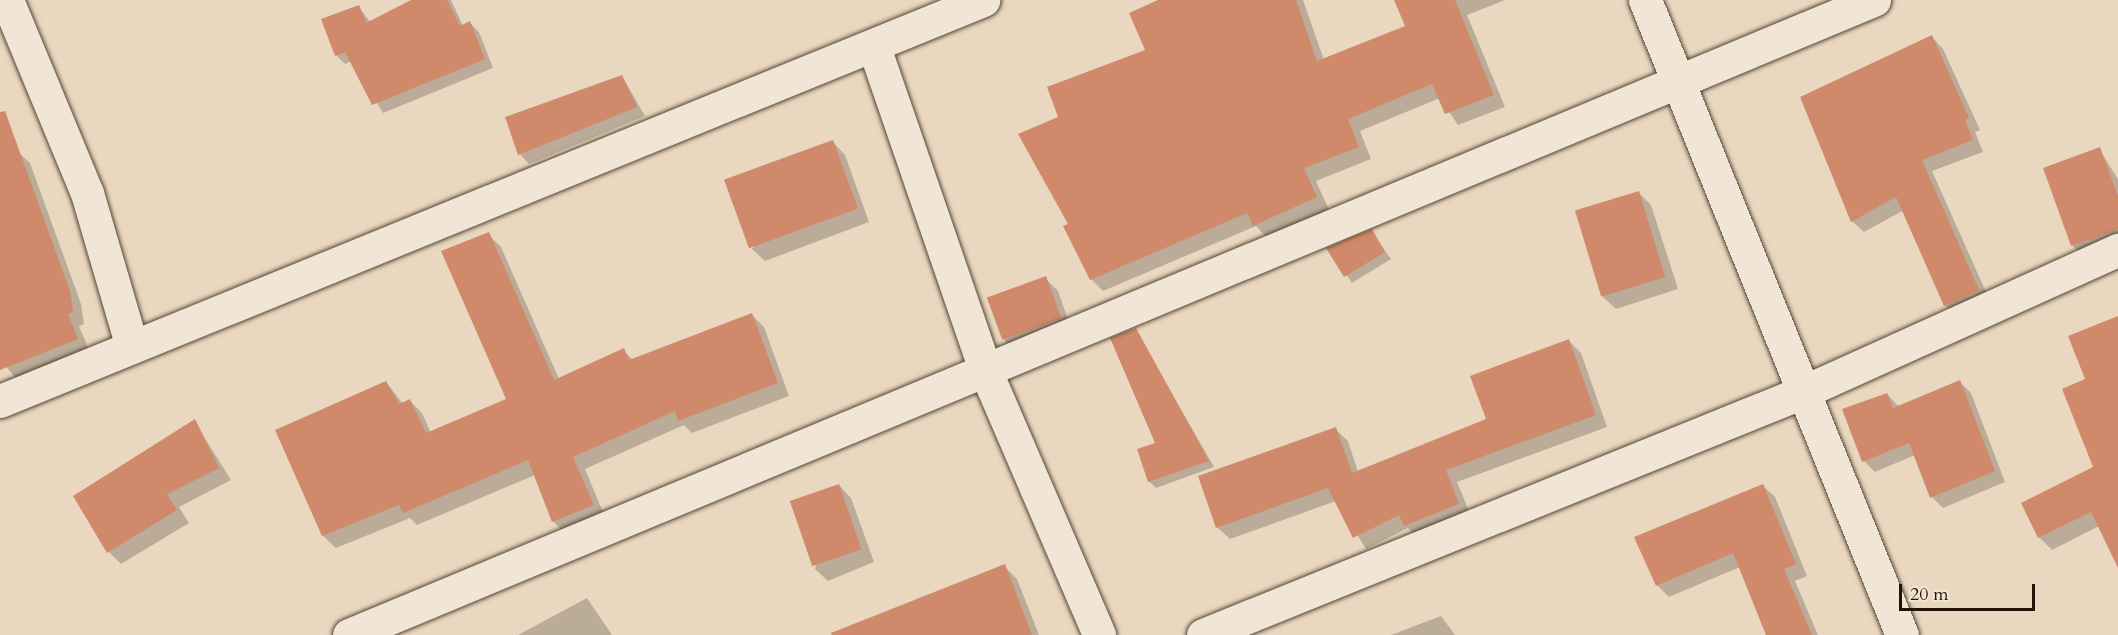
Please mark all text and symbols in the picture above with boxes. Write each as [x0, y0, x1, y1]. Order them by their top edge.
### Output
scale bar [1902, 572, 2038, 610]
text: 20 m [1910, 582, 1949, 607]

